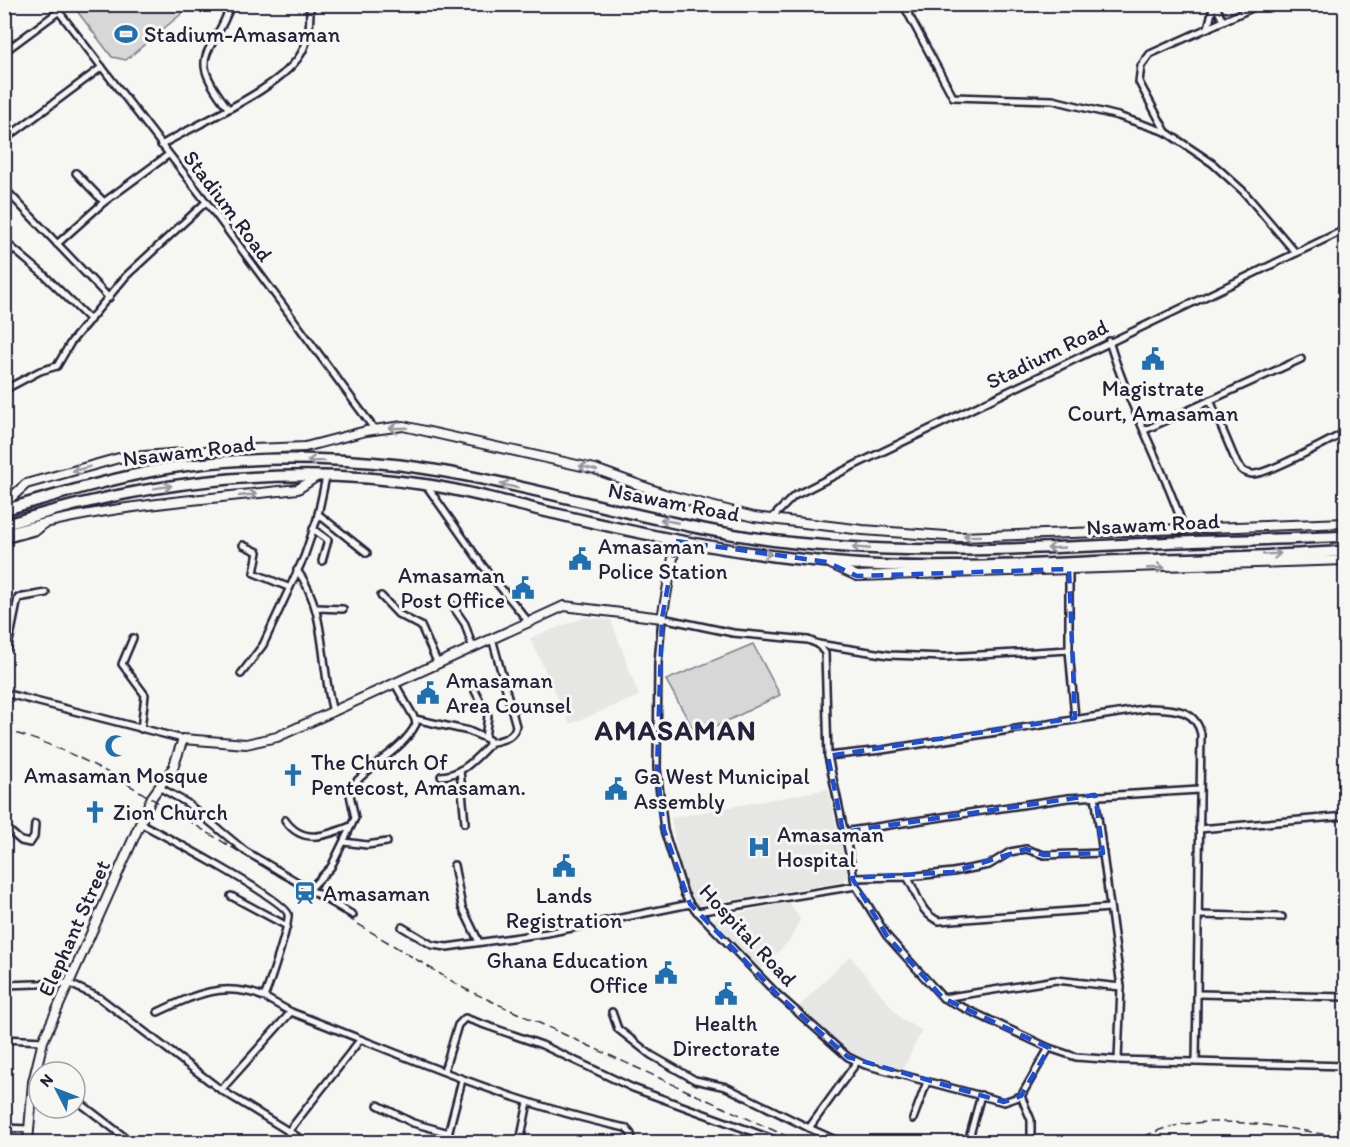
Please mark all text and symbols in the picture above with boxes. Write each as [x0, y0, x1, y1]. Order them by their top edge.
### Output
sports icon: Stadium-Amasaman [113, 21, 139, 47]
place label: Stadium-Amasaman [144, 21, 341, 48]
street label: Stadium Road [177, 145, 279, 267]
street label: Stadium Road [981, 313, 1113, 395]
public building icon: Magistrate Court, Amasaman [1140, 346, 1166, 372]
place label: Magistrate Court, Amasaman [1068, 375, 1239, 427]
one-way arrow [389, 422, 408, 433]
street label: Nsawam Road [121, 429, 257, 473]
one-way arrow [307, 455, 327, 467]
one-way arrow [579, 462, 598, 474]
one-way arrow [72, 464, 91, 475]
street label: Nsawam Road [606, 476, 742, 528]
one-way arrow [500, 480, 519, 492]
one-way arrow [153, 481, 173, 492]
one-way arrow [238, 489, 258, 500]
street label: Nsawam Road [1086, 507, 1220, 541]
one-way arrow [659, 515, 679, 526]
one-way arrow [963, 531, 983, 542]
place label: Amasaman Police Station [598, 533, 728, 585]
one-way arrow [852, 542, 872, 553]
one-way arrow [1047, 542, 1067, 553]
public building icon: Amasaman Police Station [567, 546, 593, 572]
one-way arrow [753, 547, 772, 558]
one-way arrow [1261, 548, 1281, 559]
place label: Amasaman Post Office [398, 562, 506, 614]
one-way arrow [1145, 562, 1165, 573]
public building icon: Amasaman Post Office [510, 575, 536, 601]
place label: Amasaman Area Counsel [446, 667, 571, 719]
public building icon: Amasaman Area Counsel [415, 680, 441, 706]
district label: AMASAMAN [594, 713, 757, 747]
mosque icon: Amasaman Mosque [103, 733, 129, 759]
place label: The Church Of Pentecost, Amasaman. [311, 749, 526, 801]
place label: Amasaman Mosque [24, 762, 208, 789]
church icon: The Church Of Pentecost, Amasaman. [280, 762, 306, 788]
place label: Ga West Municipal Assembly [634, 763, 810, 815]
public building icon: Ga West Municipal Assembly [603, 776, 629, 802]
church icon: Zion Church [82, 799, 108, 825]
place label: Zion Church [113, 799, 228, 826]
place label: Amasaman Hospital [777, 821, 885, 873]
hospital icon: Amasaman Hospital [746, 834, 772, 860]
public building icon: Lands Registration [551, 853, 577, 879]
street label: Elephant Street [32, 856, 116, 1000]
street label: Hospital Road [694, 878, 803, 992]
station icon: Amasaman [292, 880, 318, 906]
place label: Amasaman [323, 880, 431, 907]
place label: Lands Registration [506, 882, 623, 934]
place label: Ghana Education Office [486, 947, 649, 999]
public building icon: Ghana Education Office [653, 960, 679, 986]
public building icon: Health Directorate [713, 981, 739, 1007]
place label: Health Directorate [672, 1010, 780, 1062]
north arrow [27, 1060, 87, 1120]
text: N [36, 1070, 57, 1091]

